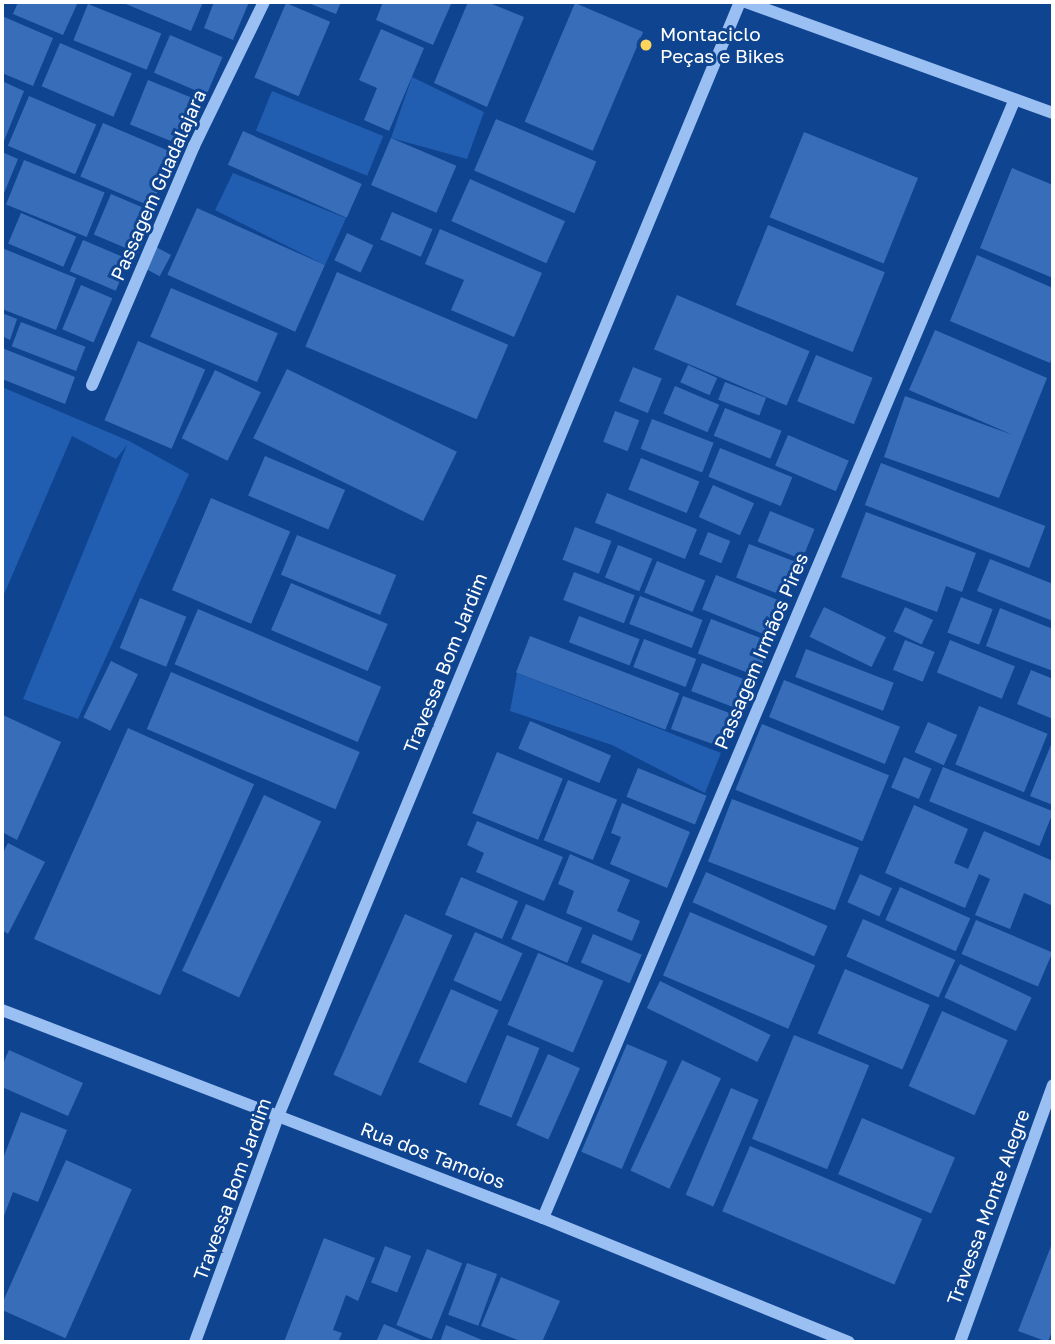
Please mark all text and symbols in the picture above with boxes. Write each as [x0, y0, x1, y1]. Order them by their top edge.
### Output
place label: Montaciclo Peças e Bikes [660, 23, 784, 67]
marker: Montaciclo Peças e Bikes [638, 37, 654, 53]
street label: Passagem Guadalajara [106, 86, 210, 284]
street label: Passagem Irmãos Pires [709, 549, 813, 753]
street label: Travessa Bom Jardim [398, 570, 492, 756]
street label: Travessa Bom Jardim [188, 1095, 276, 1283]
street label: Travessa Monte Alegre [942, 1106, 1034, 1308]
street label: Rua dos Tamoios [357, 1117, 509, 1193]

